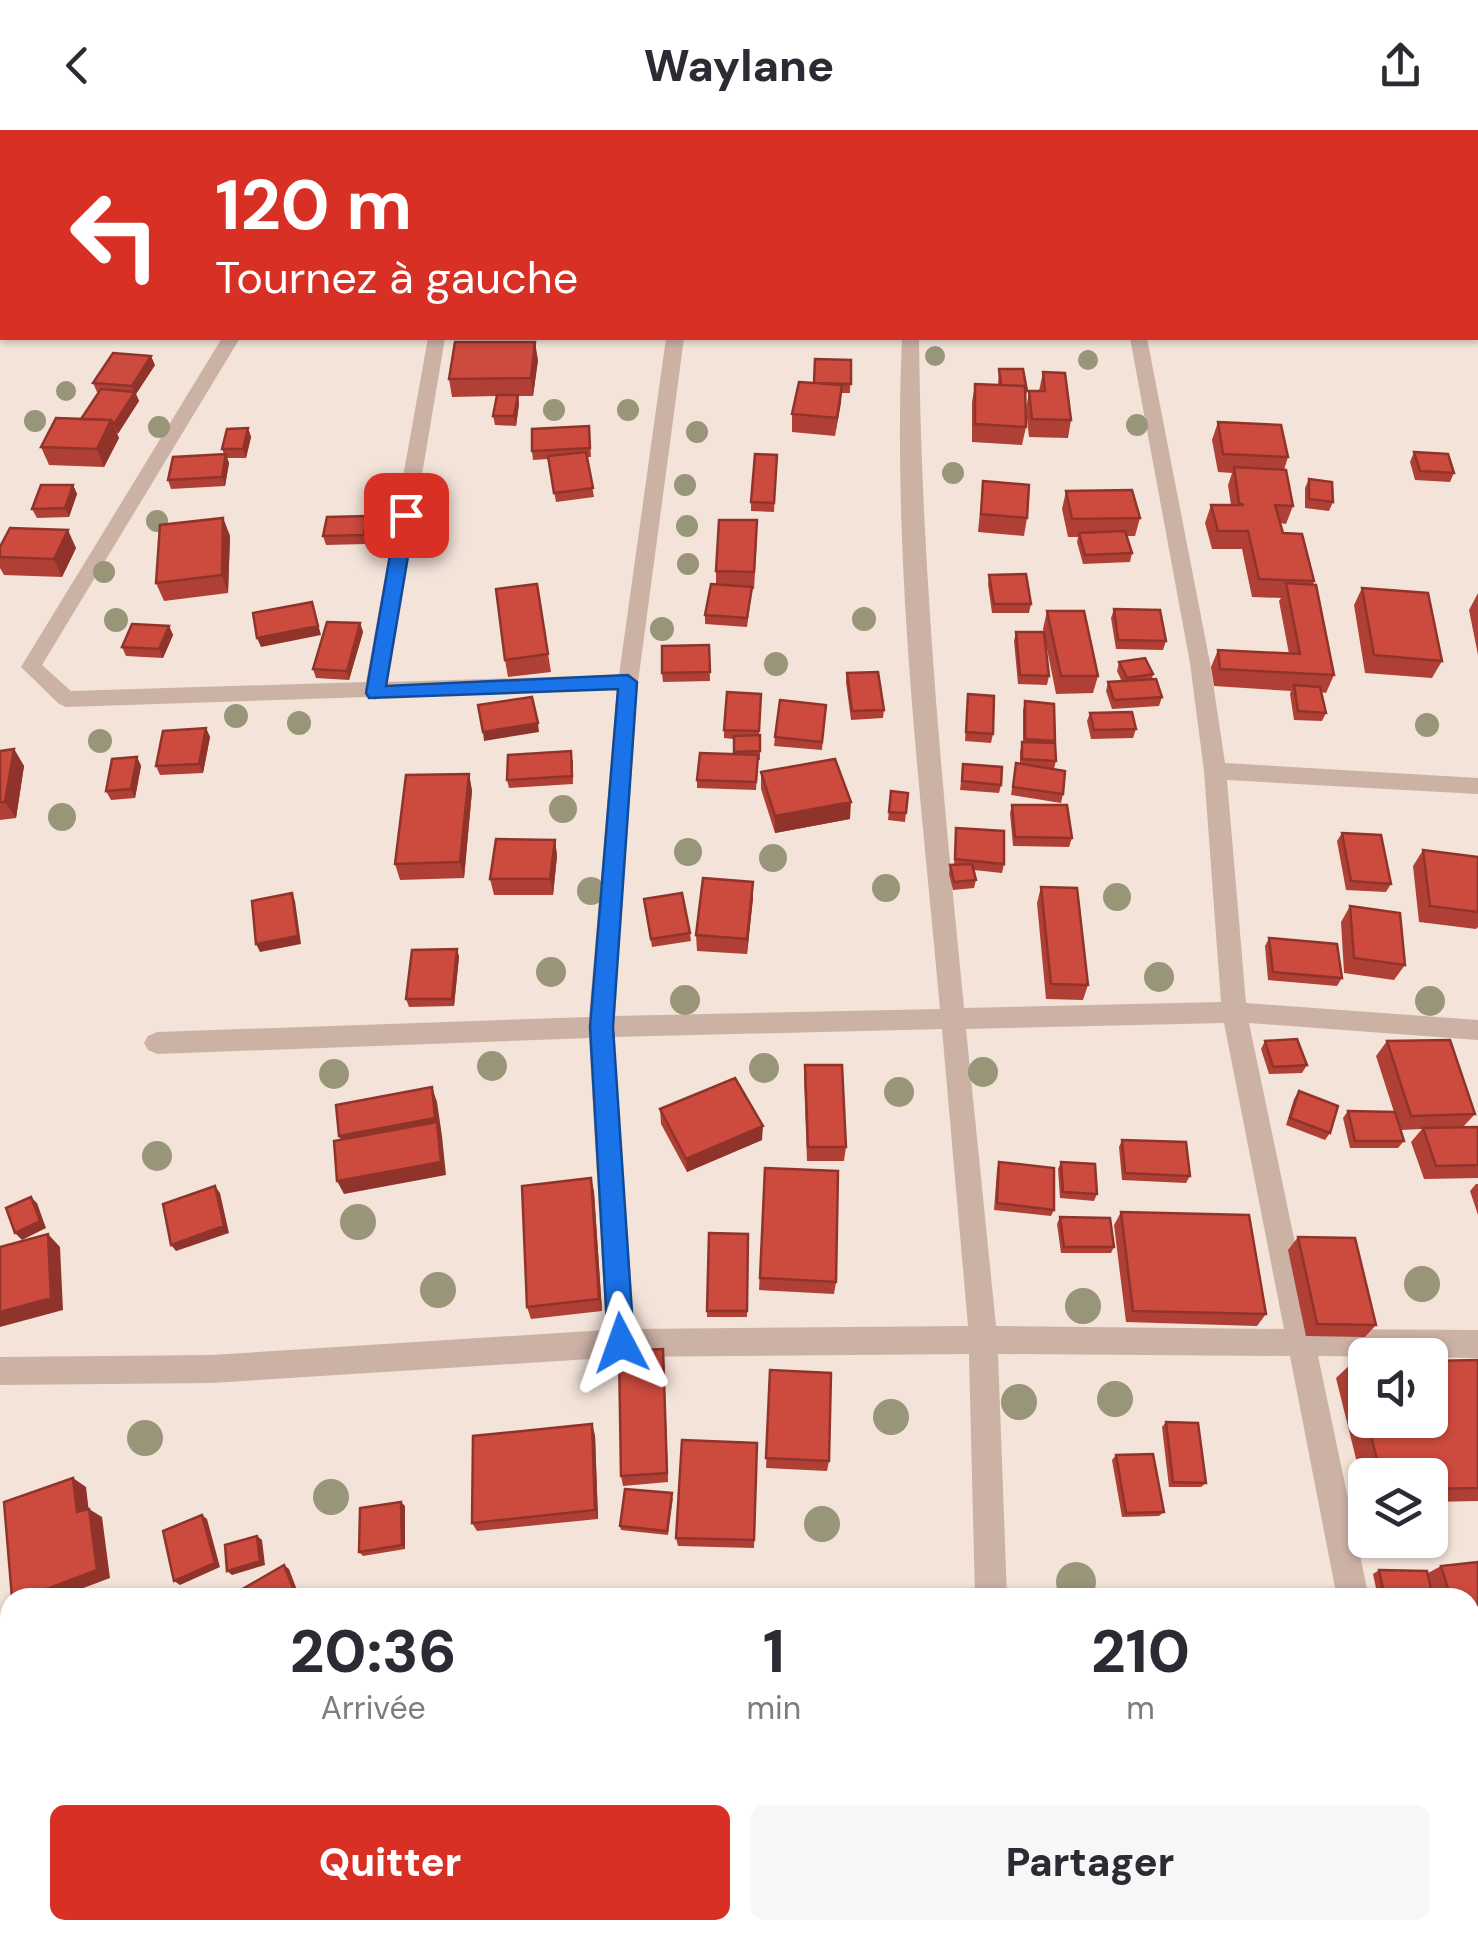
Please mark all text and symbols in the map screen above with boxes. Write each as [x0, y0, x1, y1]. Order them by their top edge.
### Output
text: Waylane [644, 36, 834, 95]
icon: back [50, 38, 105, 93]
icon: share [1373, 38, 1428, 93]
text: 120 m [215, 160, 412, 251]
icon: left [50, 170, 180, 300]
text: Tournez à gauche [215, 248, 578, 307]
pin [364, 473, 449, 558]
icon: arrive [379, 488, 434, 543]
position arrow [569, 1291, 673, 1395]
map controls [1348, 1338, 1448, 1558]
button: sound [1348, 1338, 1448, 1438]
button: layers [1348, 1458, 1448, 1558]
text: 20:36 [290, 1612, 457, 1691]
text: 1 [763, 1612, 785, 1691]
text: 210 [1091, 1612, 1190, 1691]
text: Arrivée [321, 1687, 426, 1729]
text: min [747, 1687, 801, 1729]
text: m [1126, 1687, 1155, 1729]
button: Quitter [50, 1805, 730, 1920]
button: Partager [750, 1805, 1430, 1920]

